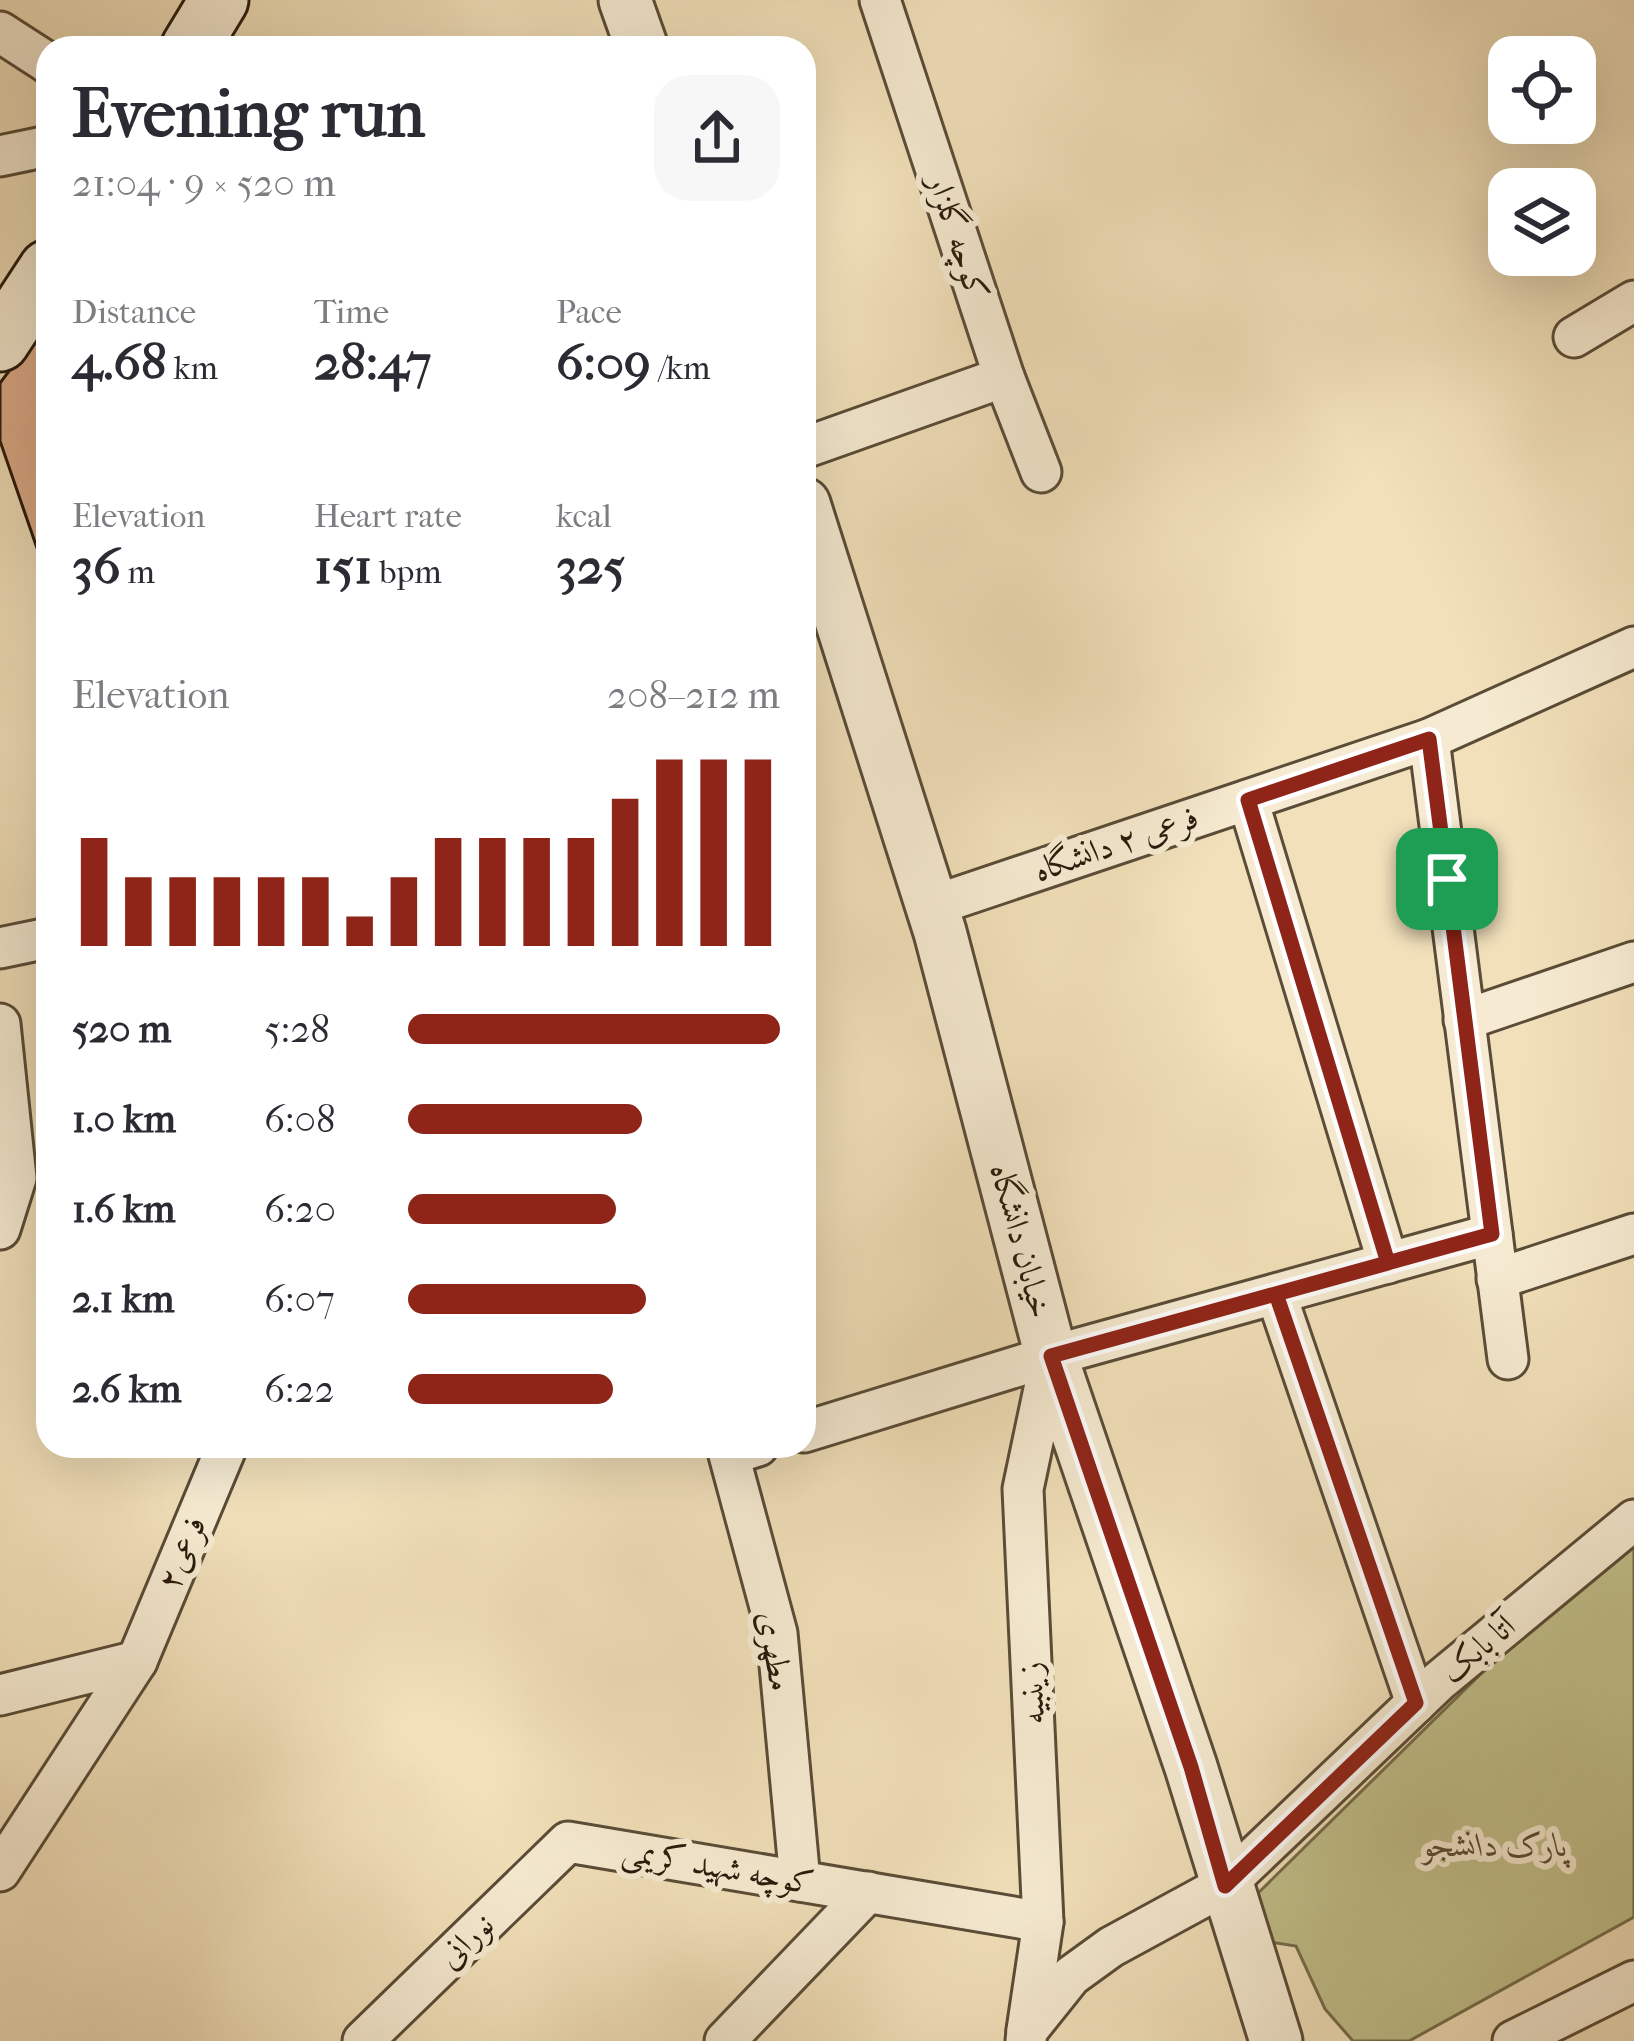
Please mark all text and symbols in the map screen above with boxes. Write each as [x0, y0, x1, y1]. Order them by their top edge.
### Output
map controls [1488, 36, 1596, 276]
button: locate [1488, 36, 1596, 144]
button: share [654, 75, 780, 201]
text: Evening run [72, 76, 425, 153]
text: 21:04 · 9 × 520 m [72, 160, 336, 206]
street label: کوچه گلزار [917, 166, 998, 305]
button: layers [1488, 168, 1596, 276]
text: Distance [72, 293, 196, 332]
text: Time [314, 293, 389, 332]
text: Pace [556, 293, 622, 332]
text: 4.68 [72, 332, 167, 392]
text: 28:47 [314, 332, 431, 392]
text: 6:09 [556, 332, 651, 392]
text: km [167, 349, 218, 388]
text: /km [651, 349, 710, 388]
text: Elevation [72, 497, 205, 536]
text: Heart rate [314, 497, 462, 536]
text: kcal [556, 497, 612, 536]
text: 36 [72, 536, 121, 596]
text: 151 [314, 536, 372, 596]
text: 325 [556, 536, 625, 596]
text: m [121, 553, 155, 592]
text: bpm [372, 553, 442, 592]
text: Elevation [72, 672, 230, 718]
text: 208–212 m [607, 672, 780, 718]
street label: فرعی ۲ دانشگاه [1028, 796, 1204, 891]
pin [1396, 828, 1498, 930]
icon: arrive [1414, 846, 1480, 912]
text: 520 m [72, 1006, 171, 1052]
text: 5:28 [264, 1006, 330, 1052]
text: 1.0 km [72, 1096, 176, 1142]
text: 6:08 [264, 1096, 336, 1142]
street label: خیابان دانشگاه [982, 1159, 1062, 1322]
text: 1.6 km [72, 1186, 175, 1232]
text: 6:20 [264, 1186, 336, 1232]
text: 2.1 km [72, 1276, 174, 1322]
text: 6:07 [264, 1276, 335, 1322]
text: 2.6 km [72, 1366, 182, 1412]
text: 6:22 [264, 1366, 335, 1412]
street label: فرعی۲ [149, 1511, 216, 1596]
street label: آتا بابک [1432, 1603, 1526, 1691]
street label: مطهری [748, 1608, 801, 1694]
street label: زینبیه [1011, 1661, 1053, 1725]
park label: پارک دانشجو [1420, 1826, 1571, 1869]
street label: کوچه شهید کریمی [618, 1831, 817, 1906]
street label: نورانی [430, 1905, 503, 1977]

